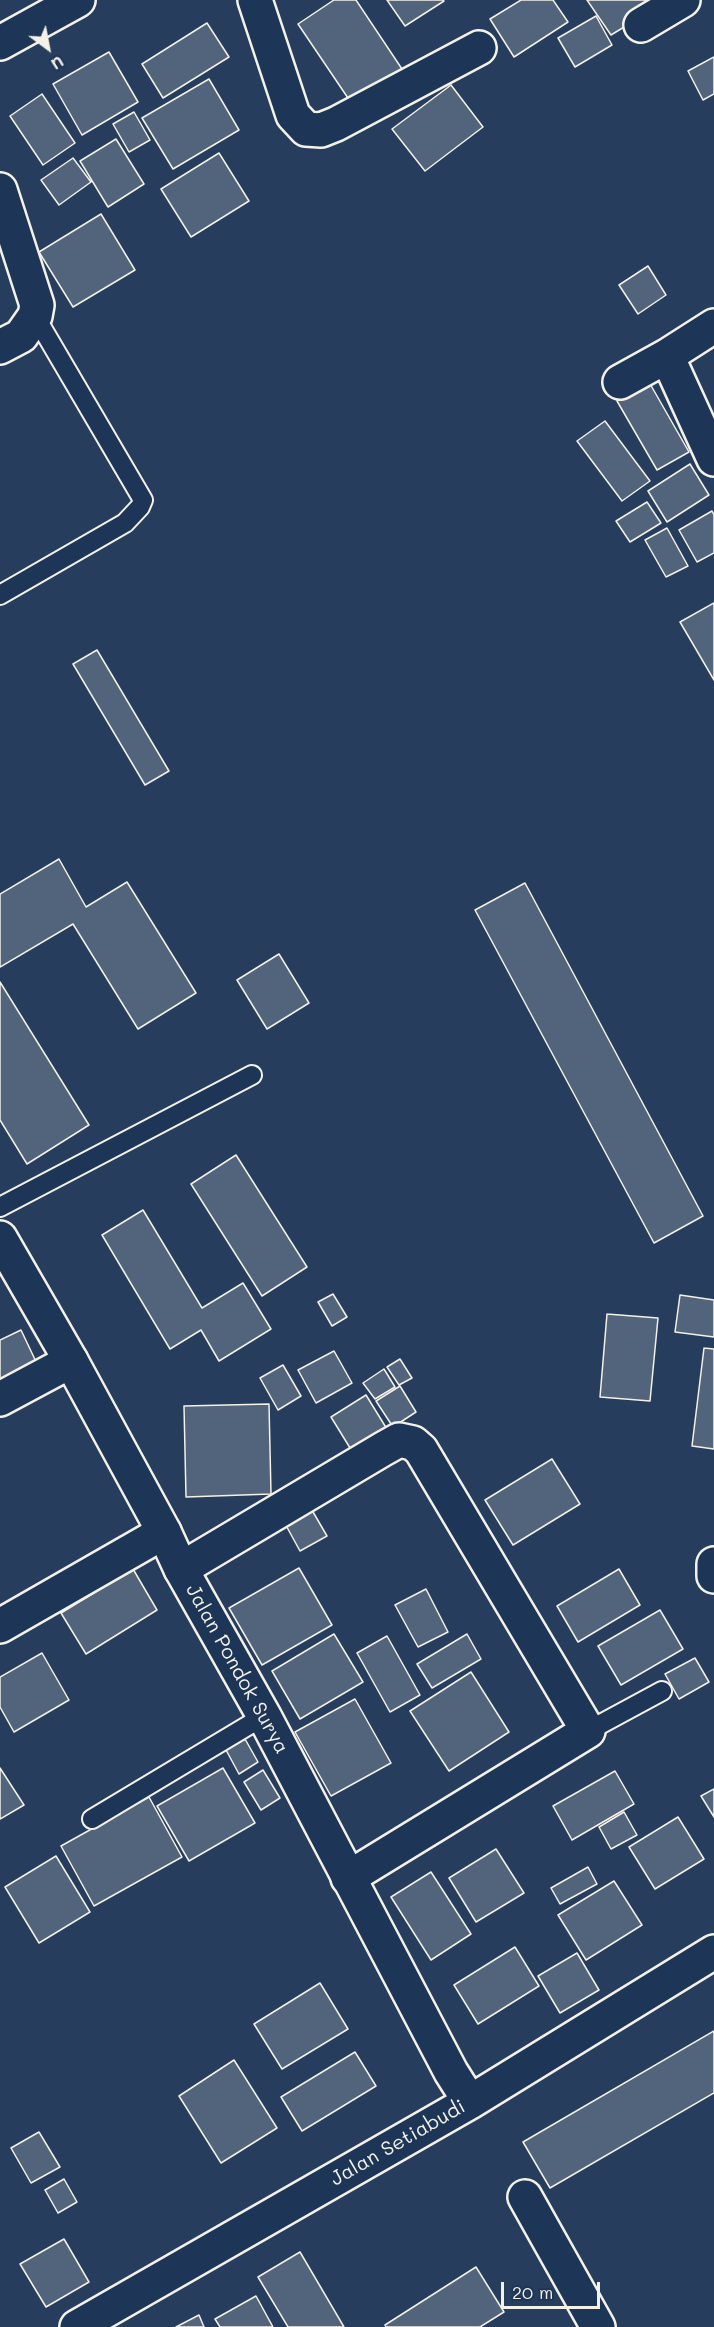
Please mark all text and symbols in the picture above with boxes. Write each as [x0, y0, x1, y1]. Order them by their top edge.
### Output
north arrow [18, 18, 78, 78]
text: U [47, 52, 68, 76]
street label: Jalan Pondok Surya [180, 1580, 294, 1758]
street label: Jalan Setiabudi [326, 2095, 470, 2191]
scale bar [504, 2270, 603, 2308]
text: 20 m [512, 2280, 553, 2304]

